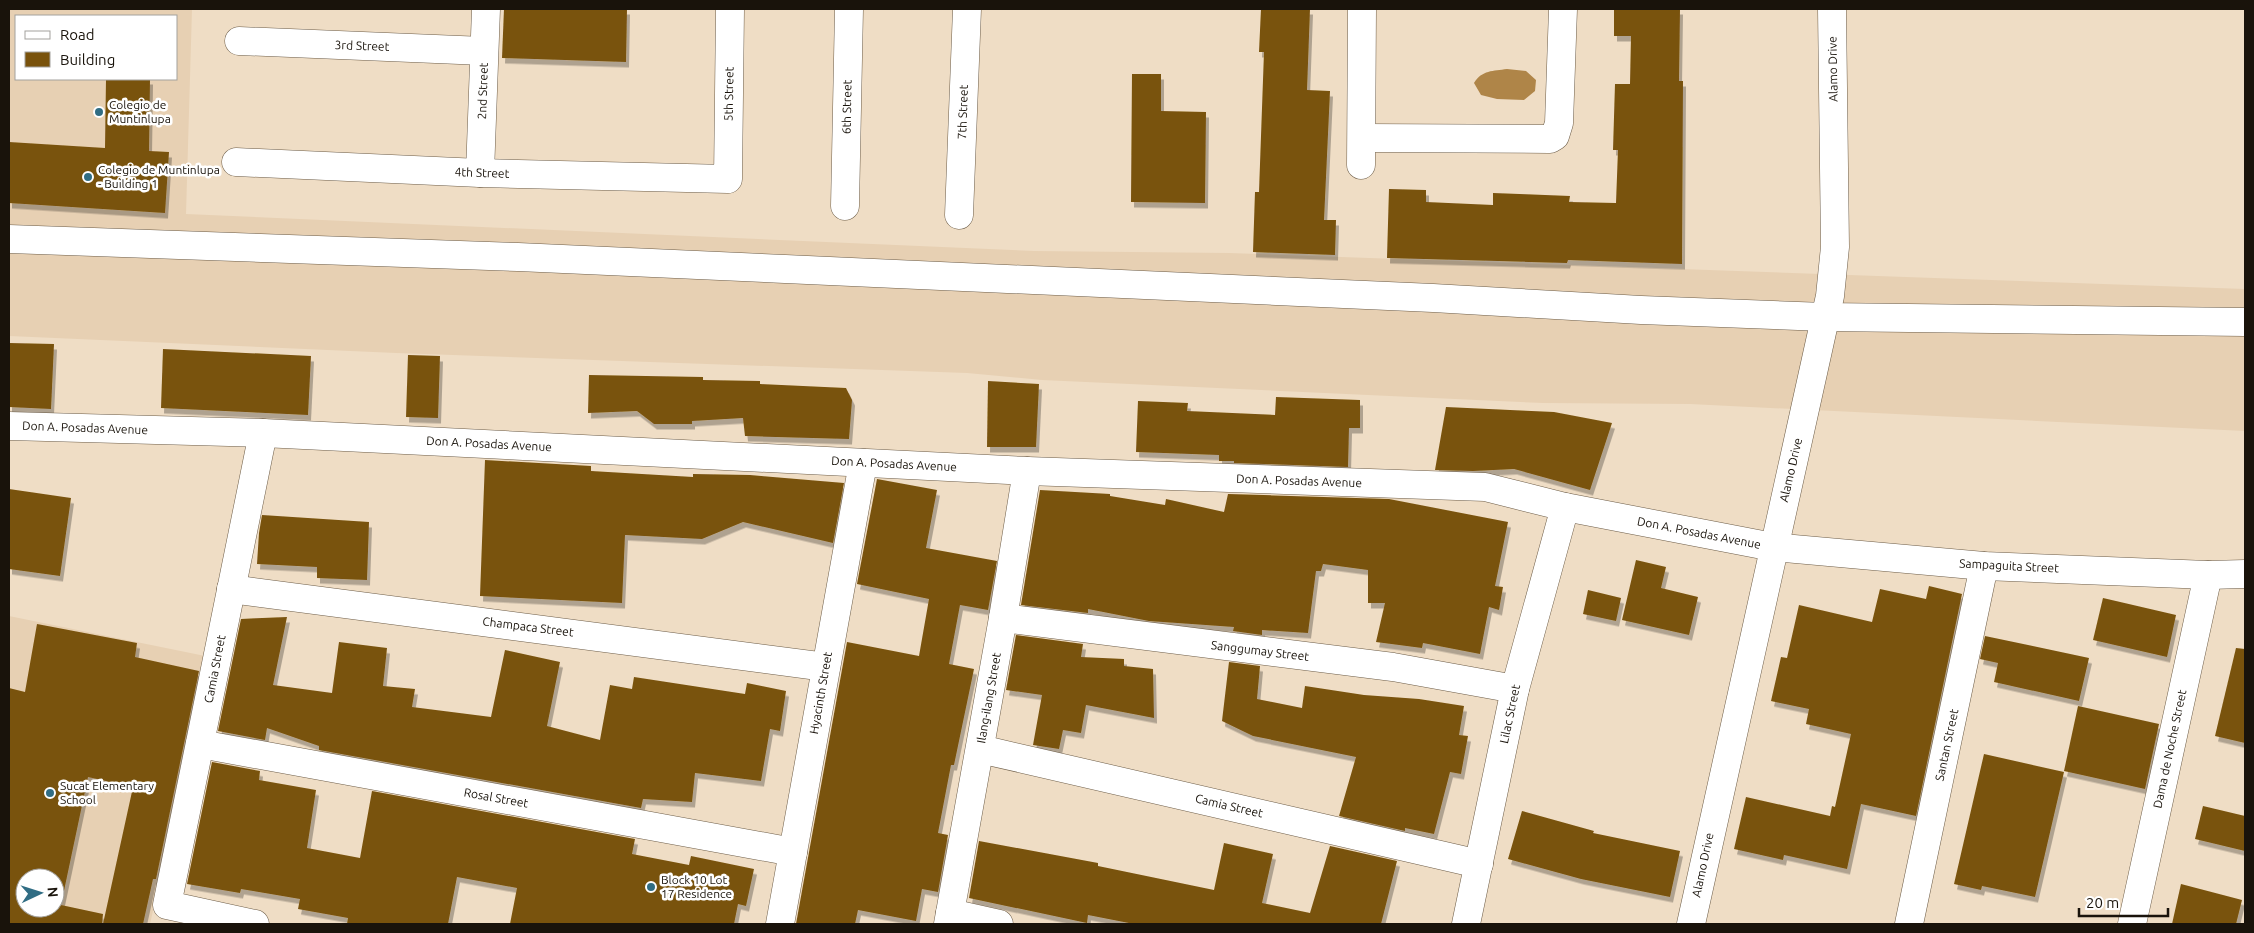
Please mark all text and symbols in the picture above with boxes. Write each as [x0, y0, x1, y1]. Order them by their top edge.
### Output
legend [15, 15, 178, 80]
text: Road [60, 26, 95, 43]
street label: Alamo Drive [1825, 36, 1840, 102]
street label: 3rd Street [335, 38, 390, 53]
text: Building [60, 51, 115, 68]
street label: 2nd Street [475, 62, 490, 120]
street label: 5th Street [722, 66, 735, 121]
street label: 6th Street [840, 79, 853, 134]
street label: 7th Street [955, 84, 970, 139]
place label: Colegio de Muntinlupa [109, 98, 171, 125]
marker: Colegio de Muntinlupa [93, 106, 105, 118]
place label: Colegio de Muntinlupa - Building 1 [98, 163, 220, 190]
street label: 4th Street [455, 165, 510, 180]
marker: Colegio de Muntinlupa - Building 1 [82, 171, 94, 183]
street label: Don A. Posadas Avenue [22, 419, 148, 436]
street label: Don A. Posadas Avenue [426, 434, 552, 453]
street label: Alamo Drive [1777, 436, 1804, 503]
street label: Don A. Posadas Avenue [831, 454, 957, 473]
street label: Don A. Posadas Avenue [1236, 472, 1362, 489]
street label: Don A. Posadas Avenue [1636, 514, 1762, 551]
street label: Sampaguita Street [1959, 556, 2059, 575]
street label: Champaca Street [482, 614, 575, 639]
street label: Camia Street [202, 633, 228, 704]
street label: Sanggumay Street [1210, 638, 1310, 663]
street label: Hyacinth Street [807, 650, 834, 735]
street label: Ilang-ilang Street [974, 651, 1003, 744]
street label: Lilac Street [1497, 683, 1522, 745]
street label: Dama de Noche Street [2151, 688, 2189, 810]
street label: Santan Street [1933, 707, 1961, 782]
place label: Sucat Elementary School [60, 779, 154, 806]
street label: Rosal Street [463, 785, 530, 810]
marker: Sucat Elementary School [44, 787, 56, 799]
street label: Camia Street [1194, 791, 1265, 820]
street label: Alamo Drive [1689, 831, 1716, 898]
north arrow [15, 868, 65, 918]
place label: Block 10 Lot 17 Residence [661, 873, 732, 900]
marker: Block 10 Lot 17 Residence [645, 881, 657, 893]
text: N [45, 886, 61, 898]
scale bar [2079, 886, 2168, 918]
text: 20 m [2086, 894, 2119, 911]

